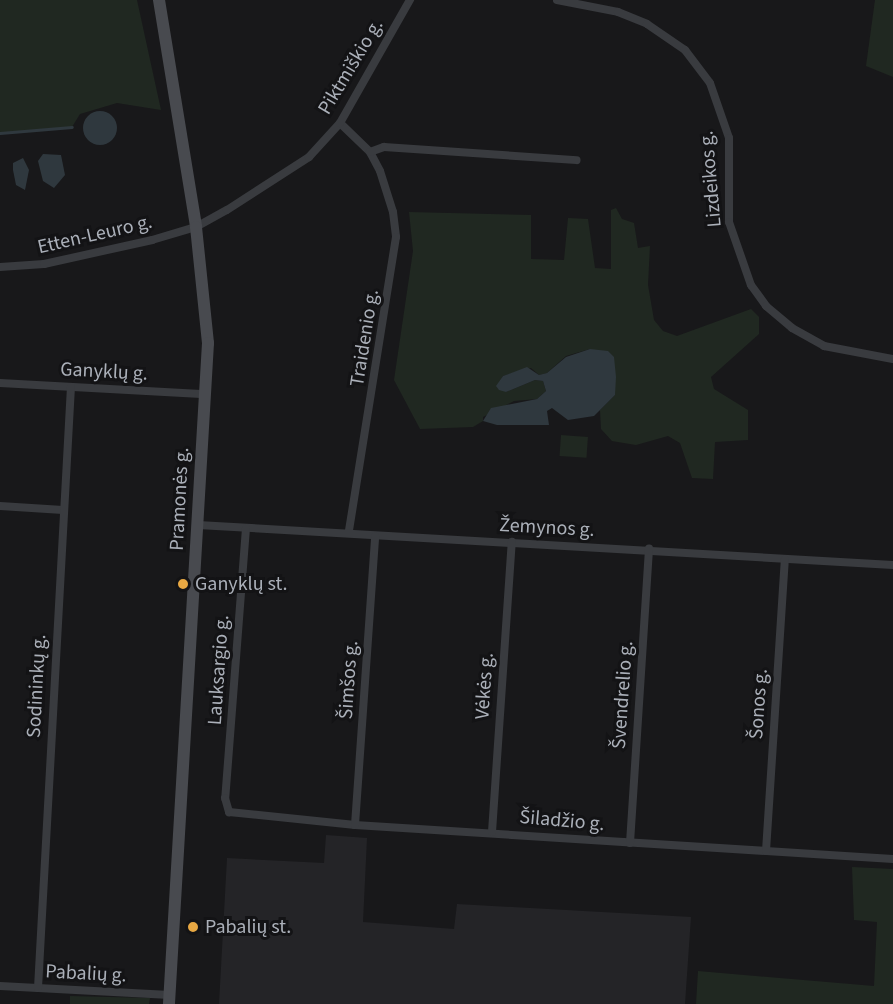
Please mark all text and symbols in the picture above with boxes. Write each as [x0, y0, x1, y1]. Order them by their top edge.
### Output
street label: Piktmiškio g. [313, 15, 389, 119]
street label: Lizdeikos g. [695, 130, 727, 228]
street label: Etten-Leuro g. [35, 210, 155, 260]
street label: Traidenio g. [345, 288, 385, 388]
street label: Ganyklų g. [60, 358, 148, 386]
street label: Pramonės g. [165, 447, 195, 551]
street label: Žemynos g. [499, 514, 595, 542]
place label: Ganyklų st. [195, 572, 287, 596]
marker: Ganyklų st. [176, 577, 190, 591]
street label: Lauksargio g. [203, 614, 235, 726]
street label: Sodininkų g. [22, 633, 52, 739]
street label: Šimšos g. [334, 640, 364, 720]
street label: Švendrelio g. [607, 640, 639, 750]
street label: Vėkės g. [471, 652, 499, 720]
street label: Šonos g. [745, 668, 773, 740]
street label: Šiladžio g. [519, 805, 605, 837]
place label: Pabalių st. [205, 915, 291, 939]
marker: Pabalių st. [186, 920, 200, 934]
street label: Pabalių g. [45, 960, 127, 988]

